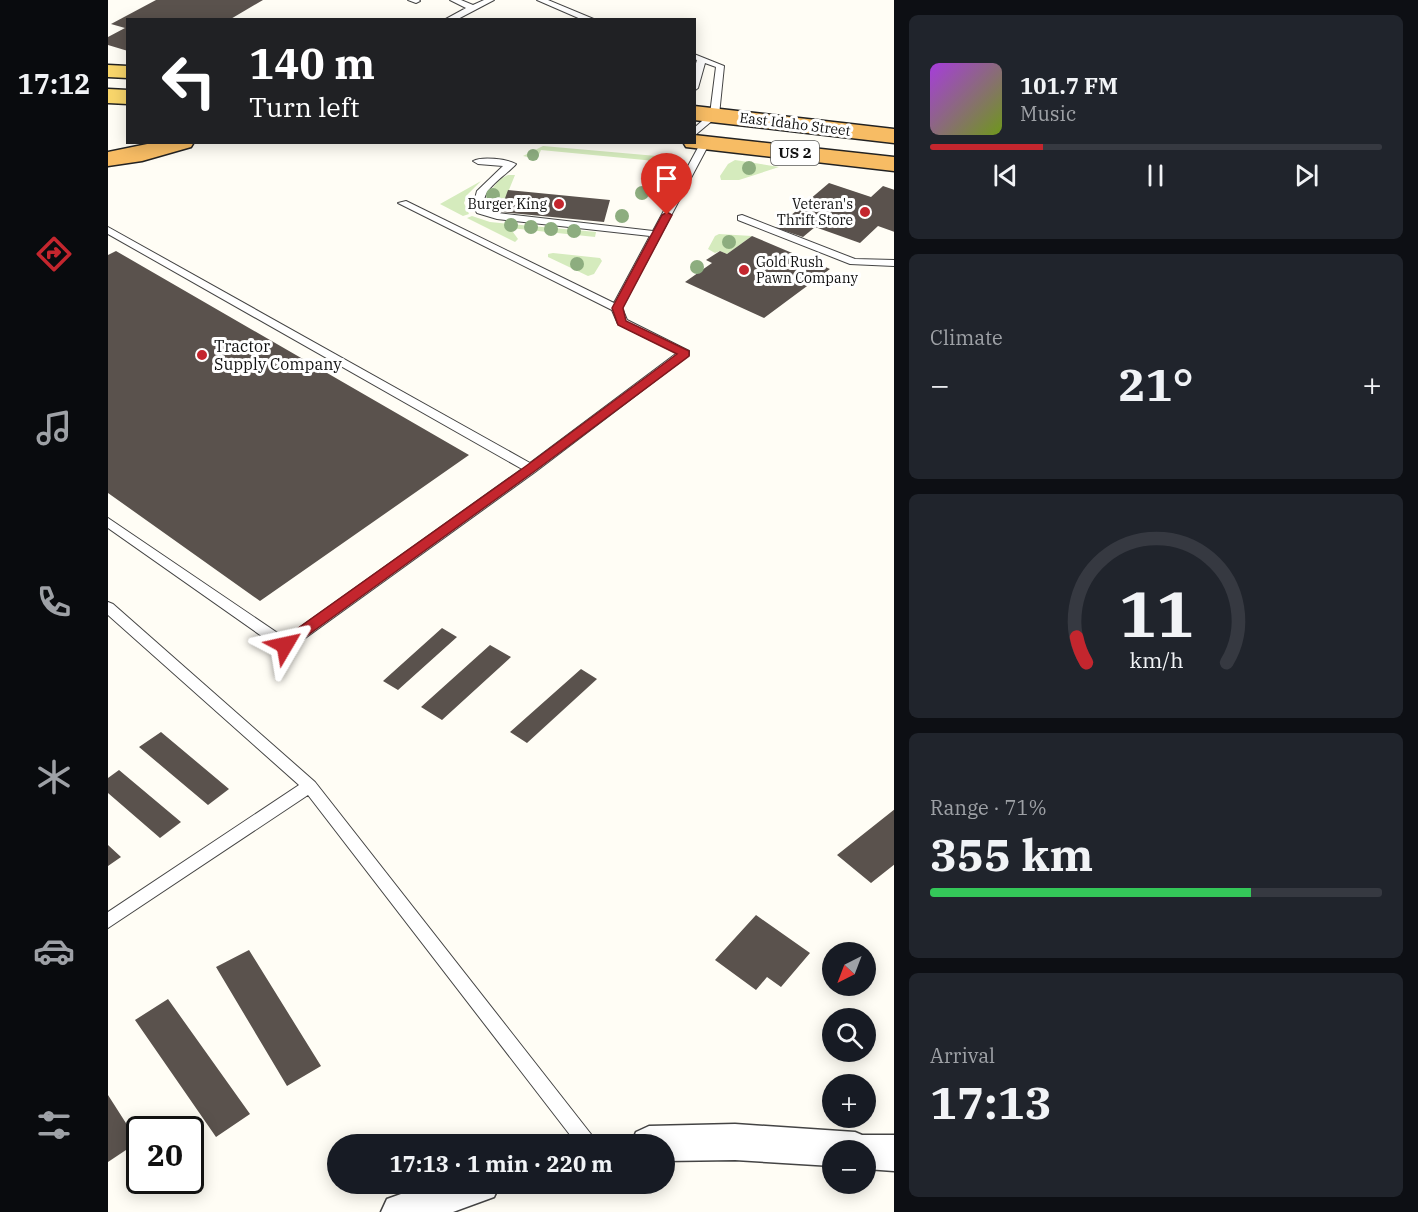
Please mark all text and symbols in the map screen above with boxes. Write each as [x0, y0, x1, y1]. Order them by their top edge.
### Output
text: 140 m [249, 36, 375, 91]
icon: left [150, 42, 228, 120]
text: 17:12 [18, 66, 90, 101]
text: 101.7 FM [1020, 71, 1118, 100]
text: Turn left [249, 89, 360, 124]
text: Music [1020, 100, 1076, 127]
street label: East Idaho Street [738, 108, 852, 140]
road number: US 2 [771, 141, 819, 165]
pin [641, 153, 692, 215]
icon: previous [989, 159, 1022, 192]
icon: pause [1139, 159, 1172, 192]
icon: next [1290, 159, 1323, 192]
icon: arrive [650, 162, 683, 195]
place label: Burger King [468, 195, 547, 213]
place label: Veteran's Thrift Store [777, 195, 853, 229]
marker: Burger King [552, 197, 566, 211]
marker: Veteran's Thrift Store [858, 205, 872, 219]
icon: directions [33, 233, 75, 275]
place label: Gold Rush Pawn Company [756, 253, 858, 287]
marker: Gold Rush Pawn Company [737, 263, 751, 277]
text: Climate [930, 324, 1003, 351]
place label: Tractor Supply Company [214, 336, 342, 374]
marker: Tractor Supply Company [195, 348, 209, 362]
text: 21° [1118, 355, 1194, 413]
text: − [930, 363, 950, 406]
text: + [1362, 363, 1382, 406]
icon: music [33, 407, 75, 449]
text: 11 [1119, 573, 1193, 654]
icon: phone [33, 581, 75, 623]
position arrow [253, 613, 317, 677]
text: km/h [1129, 646, 1183, 674]
icon: climate [33, 756, 75, 798]
text: Range · 71% [930, 794, 1047, 821]
text: 355 km [930, 825, 1093, 883]
icon: car [33, 930, 75, 972]
north arrow [822, 942, 876, 996]
map controls [822, 942, 876, 1194]
button: search [822, 1008, 876, 1062]
text: Arrival [930, 1042, 995, 1069]
text: 17:13 [930, 1073, 1052, 1131]
button: + [822, 1074, 876, 1128]
icon: filters [33, 1104, 75, 1146]
speed limit sign: 20 [126, 1116, 204, 1194]
button: − [822, 1140, 876, 1194]
text: 17:13 · 1 min · 220 m [389, 1149, 613, 1178]

